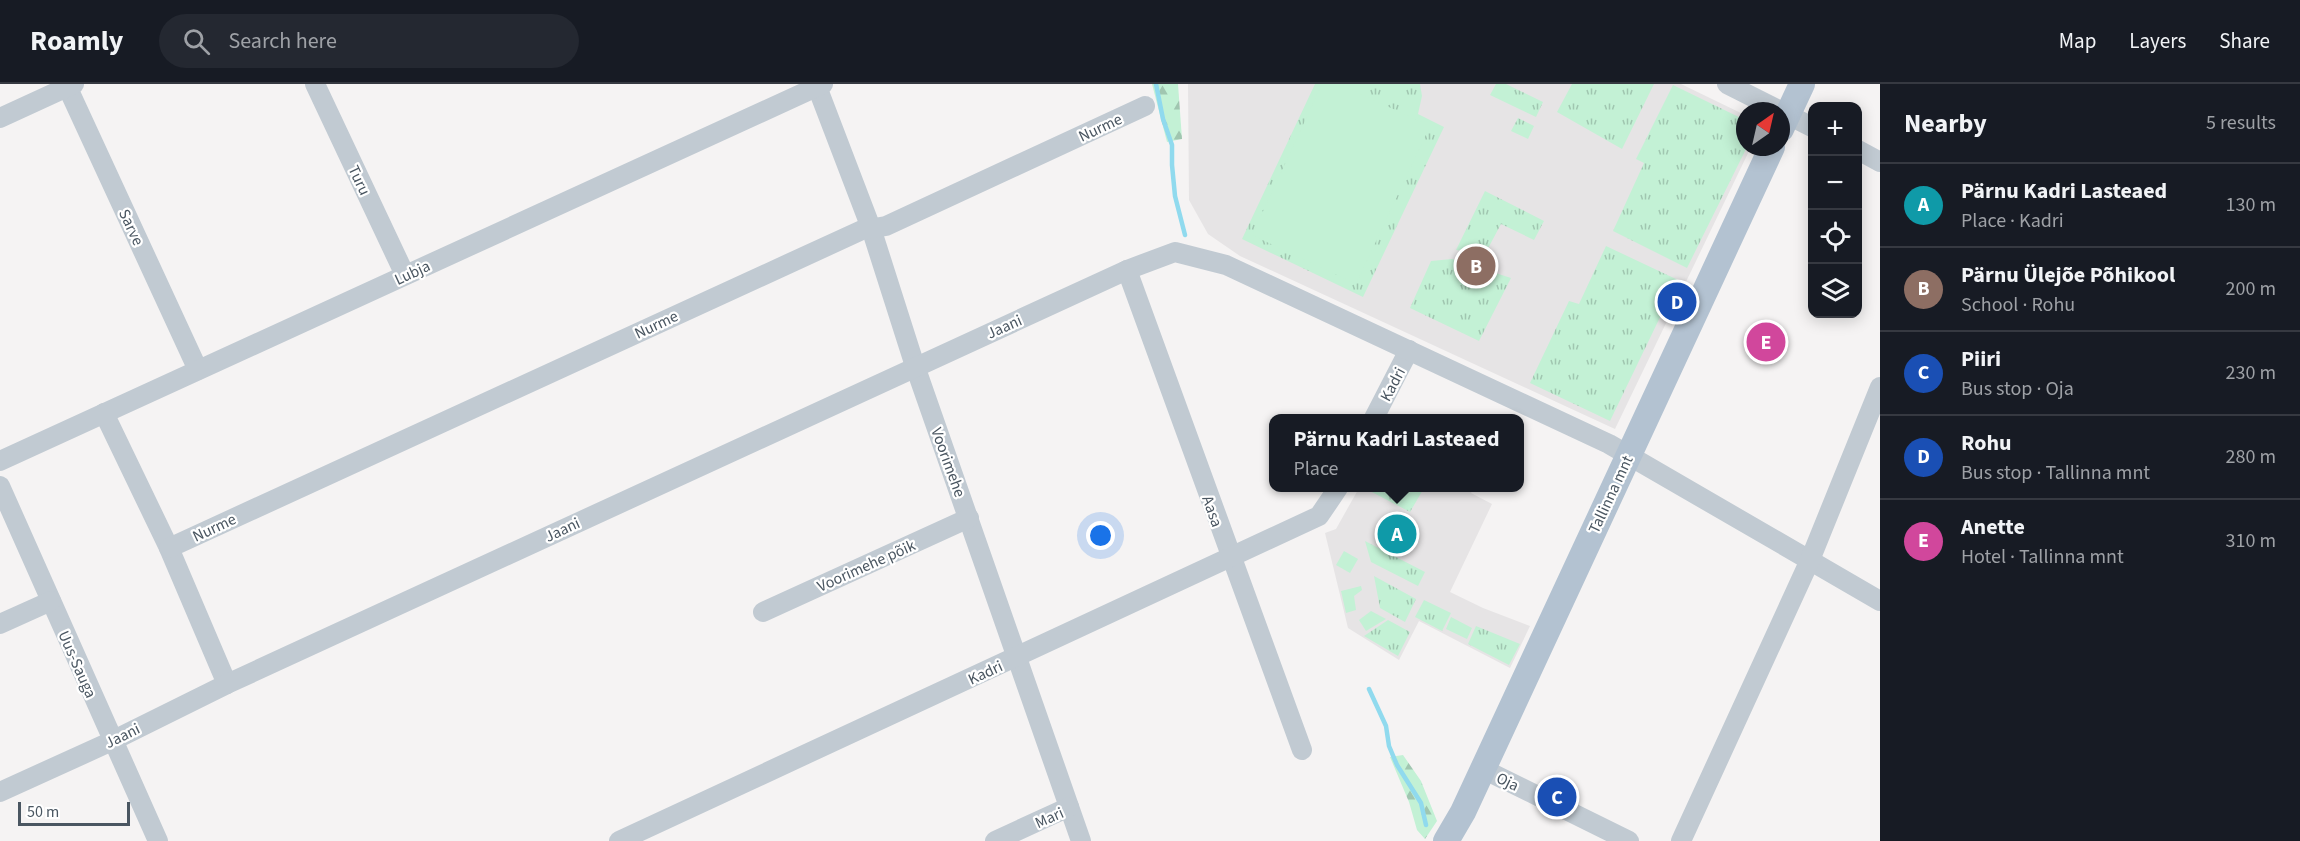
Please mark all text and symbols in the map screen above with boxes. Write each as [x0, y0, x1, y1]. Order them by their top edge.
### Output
search box [159, 14, 579, 68]
text: Roamly [30, 21, 123, 61]
icon: search [180, 25, 213, 58]
text: Search here [228, 25, 337, 57]
text: Map [2059, 26, 2096, 56]
text: Layers [2129, 26, 2186, 56]
text: Share [2219, 26, 2270, 56]
north arrow [1736, 102, 1790, 156]
map controls [1808, 102, 1862, 318]
button: + [1808, 102, 1862, 156]
text: Nearby [1904, 105, 1987, 142]
street label: Nurme [1075, 108, 1126, 148]
text: 5 results [2206, 109, 2276, 137]
button: − [1808, 156, 1862, 210]
street label: Turu [343, 162, 376, 199]
text: Pärnu Kadri Lasteaed [1961, 175, 2167, 207]
text: A [1918, 191, 1929, 219]
text: 130 m [2226, 191, 2276, 219]
street label: Sarve [113, 206, 149, 249]
text: Place · Kadri [1961, 207, 2064, 235]
button: locate [1808, 210, 1862, 264]
pin: B [1456, 244, 1496, 288]
street label: Lubja [391, 255, 434, 291]
text: Pärnu Ülejõe Põhikool [1961, 259, 2175, 291]
button: layers [1808, 264, 1862, 318]
text: B [1917, 275, 1930, 303]
text: 200 m [2226, 275, 2276, 303]
pin: D [1658, 280, 1696, 324]
text: School · Rohu [1961, 291, 2075, 319]
street label: Nurme [631, 305, 682, 345]
street label: Jaani [983, 309, 1026, 344]
pin: E [1746, 320, 1786, 364]
text: Piiri [1961, 343, 2001, 375]
text: C [1918, 359, 1929, 387]
text: 230 m [2226, 359, 2276, 387]
street label: Kadri [1375, 364, 1411, 405]
text: Bus stop · Oja [1961, 375, 2074, 403]
popup [1269, 414, 1524, 492]
text: Pärnu Kadri Lasteaed [1293, 423, 1500, 455]
street label: Voorimehe [925, 424, 971, 500]
text: Rohu [1961, 427, 2012, 459]
text: D [1917, 443, 1930, 471]
text: 280 m [2226, 443, 2276, 471]
street label: Tallinna mnt [1583, 451, 1639, 537]
text: Place [1293, 455, 1339, 483]
text: Bus stop · Tallinna mnt [1961, 459, 2150, 487]
street label: Aasa [1196, 493, 1228, 530]
street label: Nurme [189, 508, 240, 548]
text: Anette [1961, 511, 2025, 543]
street label: Jaani [541, 512, 584, 548]
pin: A [1378, 512, 1416, 556]
your location [1086, 521, 1115, 550]
text: E [1918, 527, 1929, 555]
text: 310 m [2226, 527, 2276, 555]
street label: Voorimehe põik [814, 534, 919, 597]
text: Hotel · Tallinna mnt [1961, 543, 2124, 571]
street label: Uus-Sauga [52, 627, 102, 702]
street label: Kadri [965, 655, 1006, 690]
street label: Jaani [101, 718, 144, 754]
street label: Oja [1493, 767, 1523, 797]
pin: C [1538, 774, 1576, 820]
scale bar [18, 799, 130, 826]
text: 50 m [27, 801, 59, 823]
street label: Mari [1032, 802, 1067, 834]

